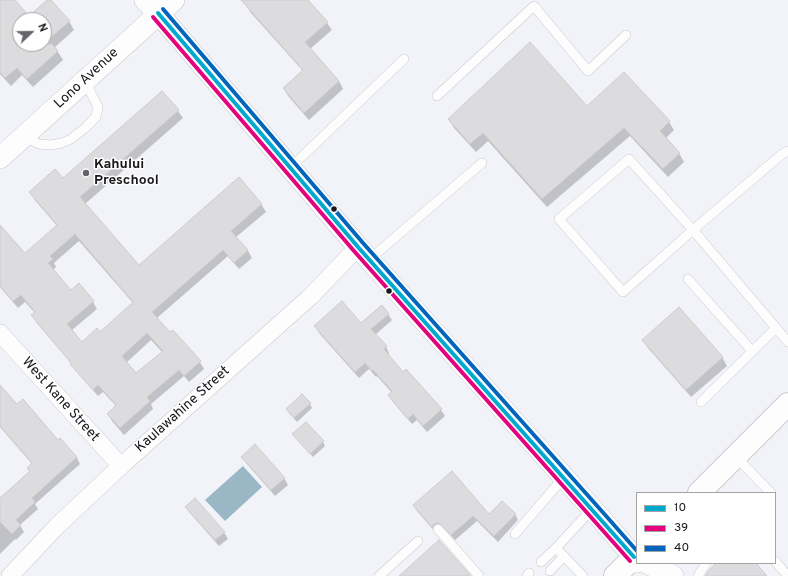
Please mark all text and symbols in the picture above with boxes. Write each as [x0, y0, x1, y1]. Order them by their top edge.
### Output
north arrow [12, 12, 52, 52]
text: N [34, 22, 50, 34]
street label: Lono Avenue [51, 45, 123, 113]
place label: Kahului Preschool [94, 157, 159, 190]
marker: Kahului Preschool [81, 168, 91, 178]
unlabelled marker [329, 204, 339, 214]
unlabelled marker [384, 286, 394, 296]
street label: West Kane Street [18, 354, 102, 446]
street label: Kaulawahine Street [132, 363, 234, 457]
legend [636, 492, 776, 564]
text: 10 [674, 500, 686, 516]
text: 39 [674, 520, 688, 536]
text: 40 [674, 540, 689, 556]

